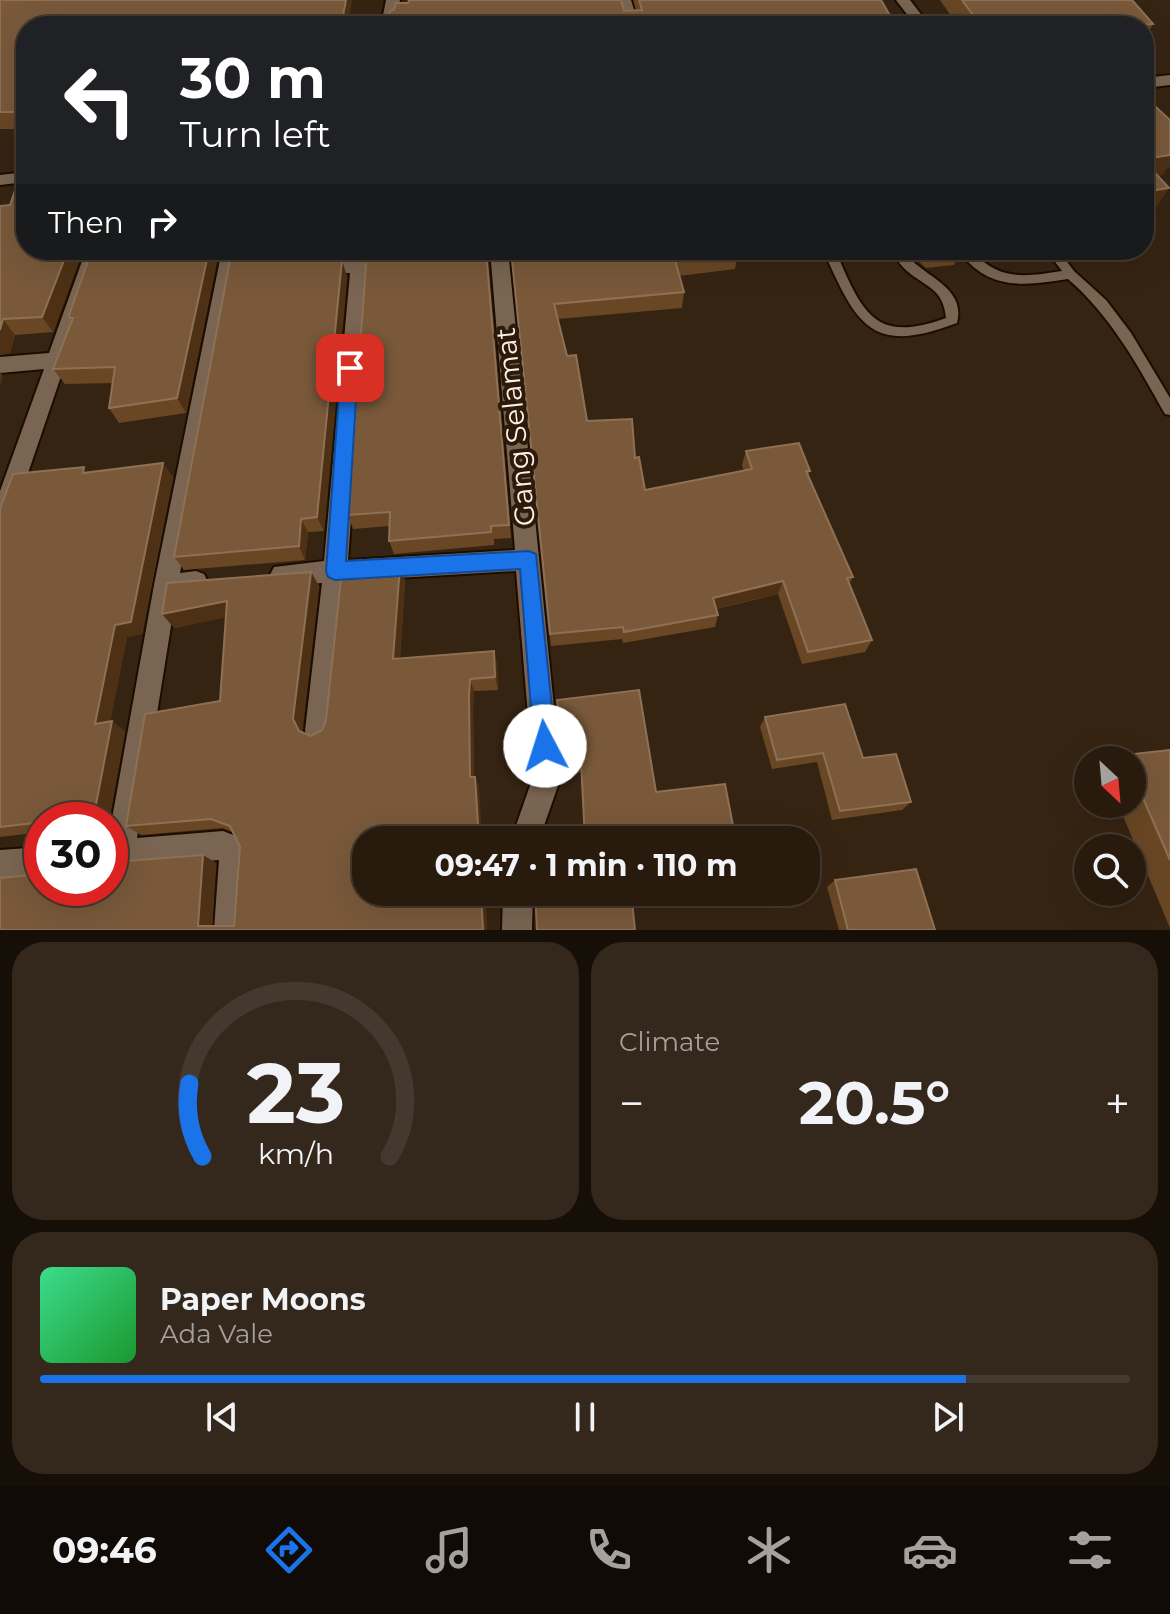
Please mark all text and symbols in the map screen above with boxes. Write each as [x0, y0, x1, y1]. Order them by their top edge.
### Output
text: 30 m [180, 44, 326, 112]
icon: left [48, 48, 152, 152]
text: Turn left [180, 112, 331, 156]
icon: right [140, 200, 184, 244]
text: Then [48, 204, 124, 241]
street label: Gang Selamat [488, 326, 542, 528]
pin [316, 334, 384, 402]
icon: arrive [328, 346, 372, 390]
position arrow [503, 704, 587, 788]
north arrow [1074, 746, 1146, 818]
map controls [1074, 746, 1146, 906]
speed limit sign: 30 [24, 802, 128, 906]
button: search [1074, 834, 1146, 906]
text: 09:47 · 1 min · 110 m [435, 847, 737, 884]
text: Climate [619, 1026, 720, 1058]
text: 23 [246, 1042, 345, 1144]
text: 20.5° [799, 1066, 950, 1139]
text: − [619, 1076, 644, 1130]
text: + [1105, 1076, 1130, 1130]
text: km/h [257, 1136, 334, 1171]
text: Paper Moons [160, 1281, 366, 1318]
text: Ada Vale [160, 1318, 273, 1350]
icon: previous [200, 1395, 244, 1439]
icon: pause [563, 1395, 607, 1439]
icon: next [926, 1395, 970, 1439]
icon: directions [261, 1522, 317, 1578]
icon: music [421, 1522, 477, 1578]
icon: phone [581, 1522, 637, 1578]
icon: climate [741, 1522, 797, 1578]
icon: car [902, 1522, 958, 1578]
icon: filters [1062, 1522, 1118, 1578]
text: 09:46 [52, 1528, 157, 1572]

